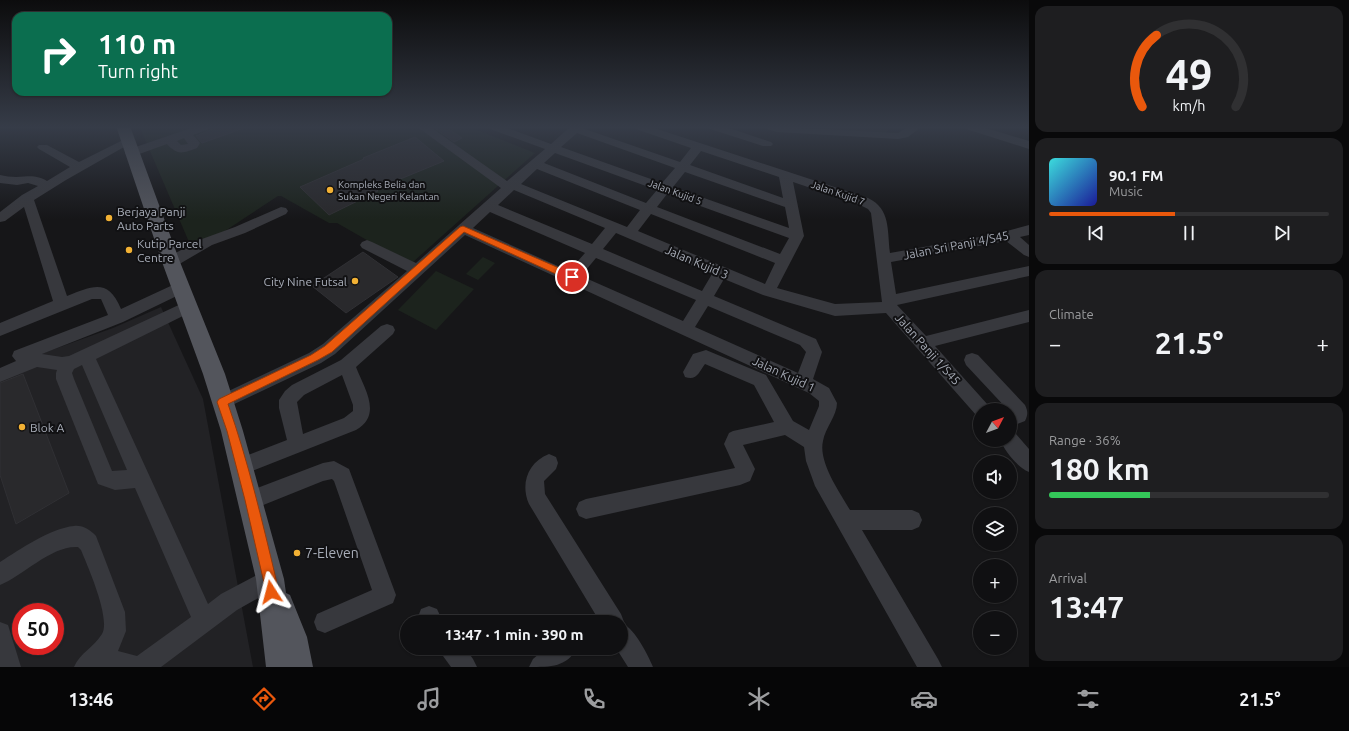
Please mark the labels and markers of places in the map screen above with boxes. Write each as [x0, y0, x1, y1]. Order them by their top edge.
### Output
place label: Kompleks Belia dan Sukan Negeri Kelantan [338, 179, 439, 202]
marker: Kompleks Belia dan Sukan Negeri Kelantan [325, 185, 335, 195]
place label: Berjaya Panji Auto Parts [117, 205, 186, 232]
marker: Berjaya Panji Auto Parts [104, 213, 114, 223]
place label: Kutip Parcel Centre [137, 237, 202, 264]
marker: Kutip Parcel Centre [124, 245, 134, 255]
pin [555, 260, 589, 294]
place label: City Nine Futsal [264, 275, 347, 288]
marker: City Nine Futsal [350, 276, 360, 286]
place label: Blok A [30, 421, 65, 434]
marker: Blok A [17, 422, 27, 432]
place label: 7-Eleven [305, 545, 359, 561]
marker: 7-Eleven [292, 548, 302, 558]

